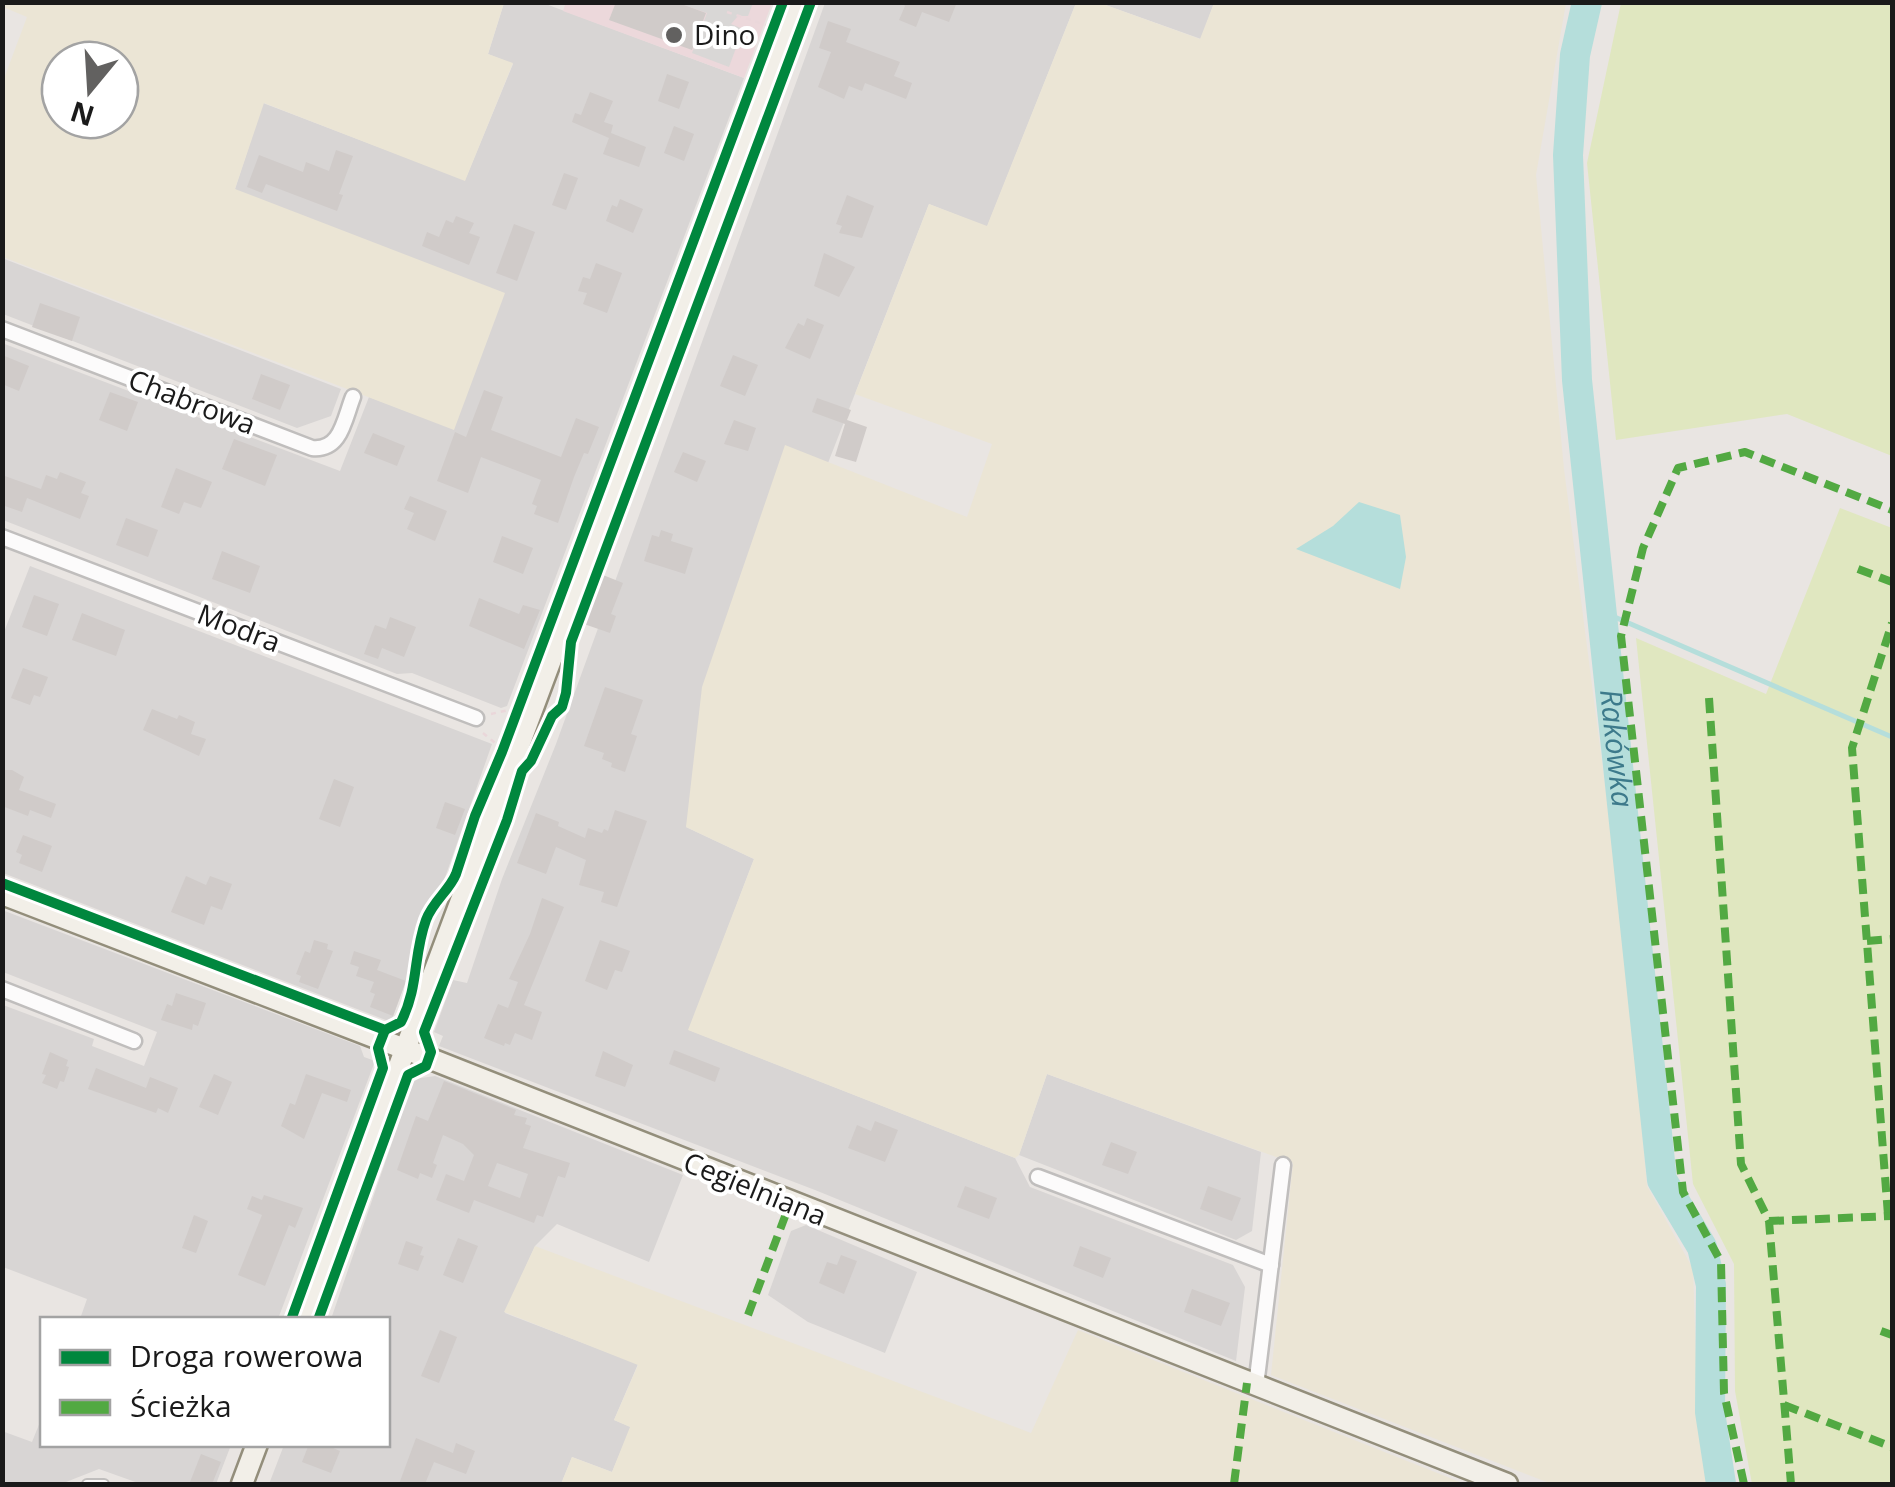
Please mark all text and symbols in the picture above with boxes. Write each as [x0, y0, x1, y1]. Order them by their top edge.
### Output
place label: Dino [694, 15, 755, 53]
marker: Dino [663, 24, 685, 46]
north arrow [40, 40, 140, 140]
text: N [65, 93, 99, 136]
street label: Chabrowa [123, 359, 261, 443]
street label: Modra [192, 594, 286, 660]
water label: Rakówka [1591, 687, 1644, 809]
street label: Cegielniana [678, 1142, 832, 1234]
legend [40, 1317, 390, 1447]
text: Droga rowerowa [130, 1335, 363, 1376]
text: Ścieżka [130, 1385, 232, 1426]

